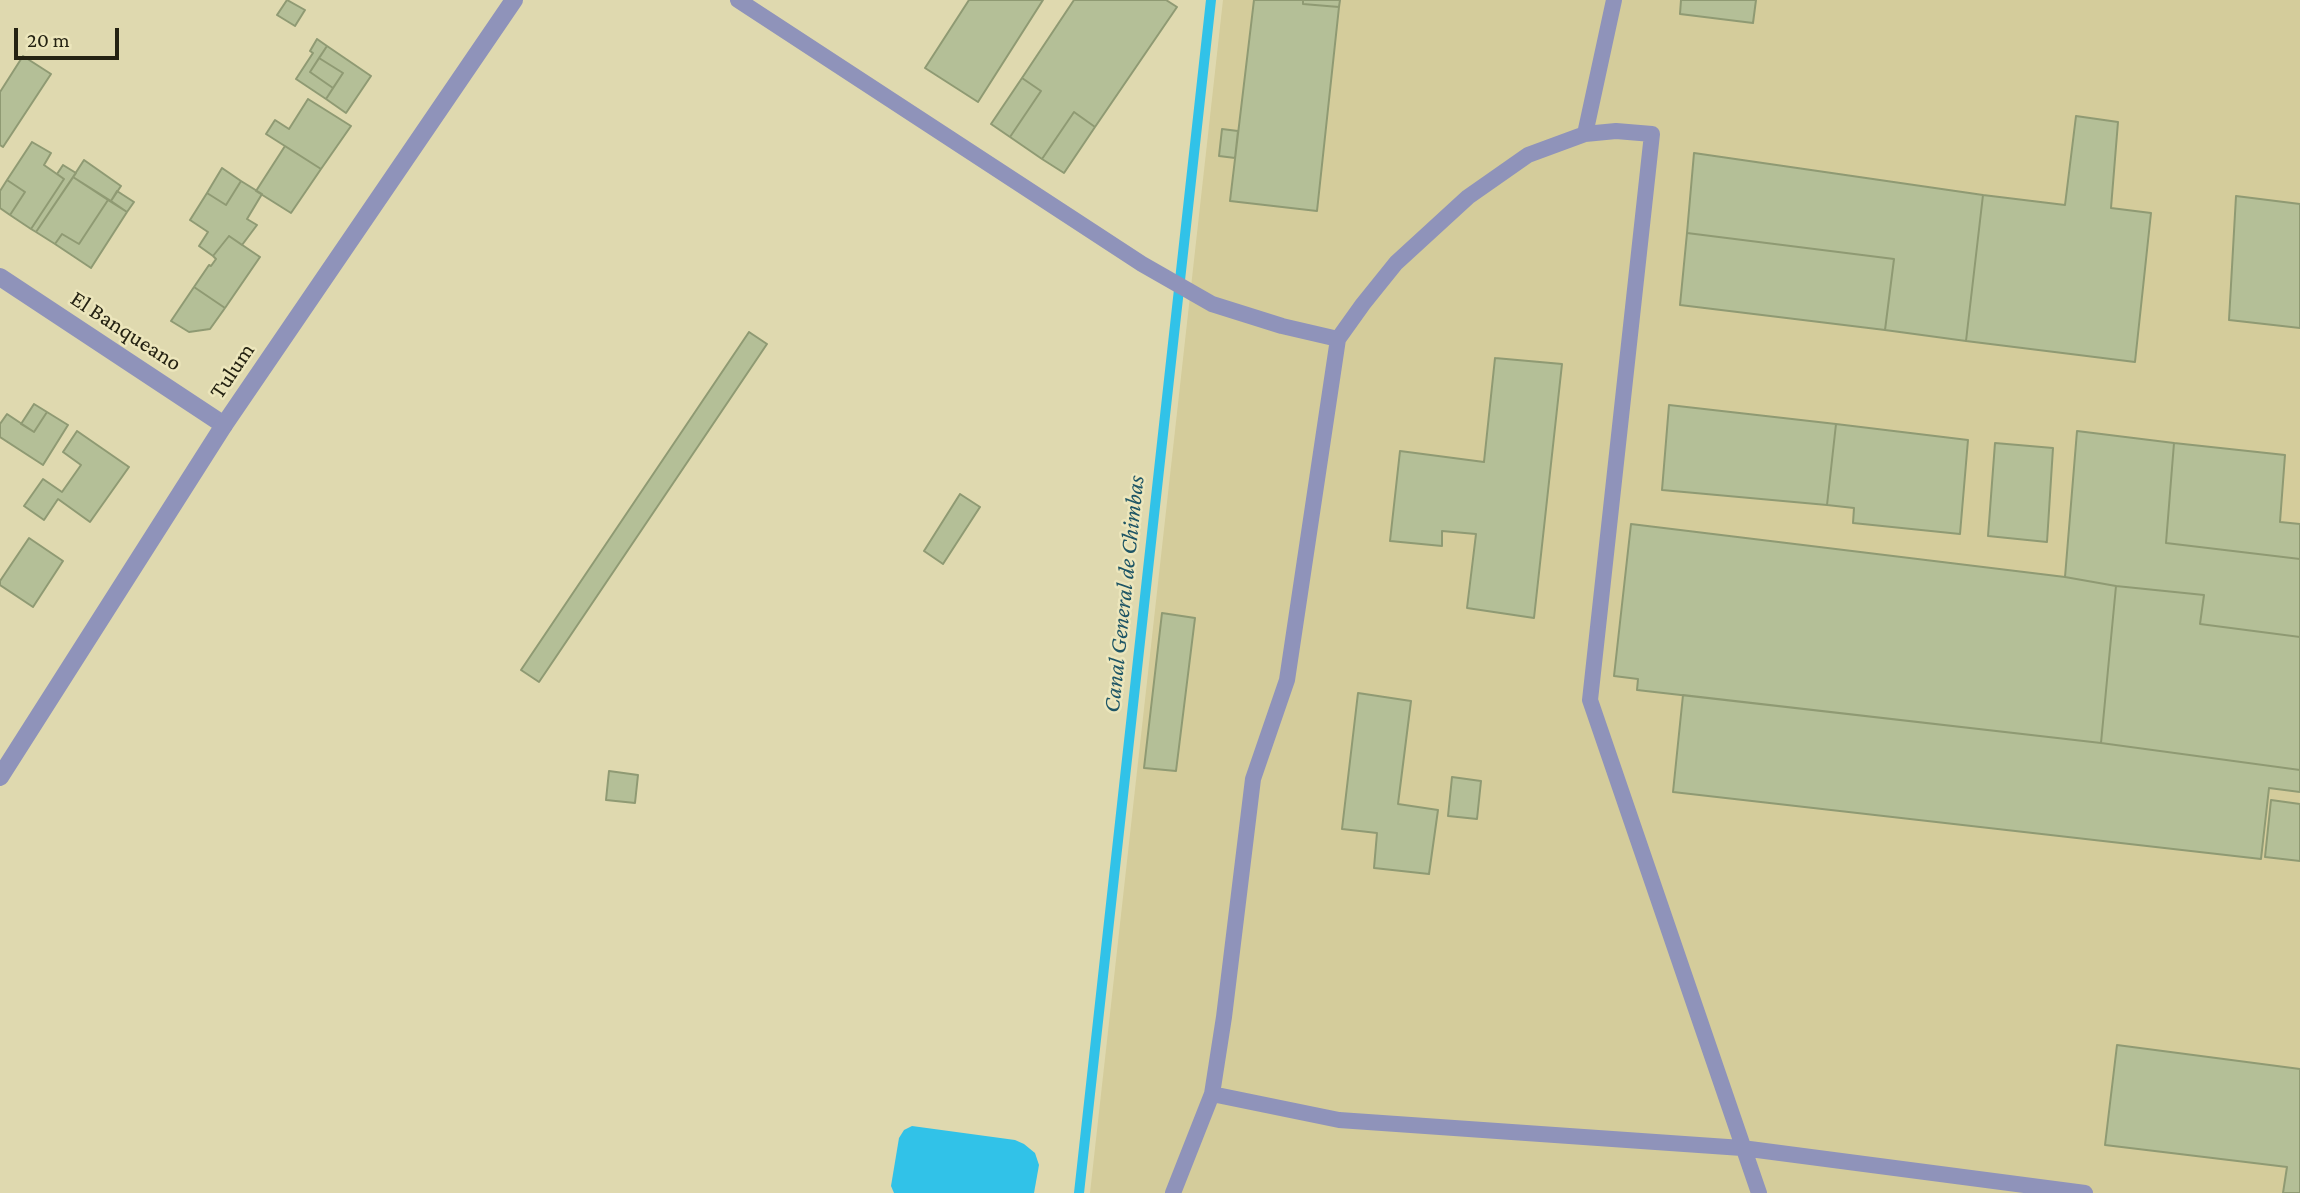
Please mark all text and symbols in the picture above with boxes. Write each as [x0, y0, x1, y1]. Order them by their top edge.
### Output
scale bar [18, 14, 122, 58]
text: 20 m [27, 28, 70, 52]
street label: El Banqueano [65, 285, 187, 377]
street label: Tulum [203, 338, 261, 404]
water label: Canal General de Chimbas [1097, 474, 1151, 714]

